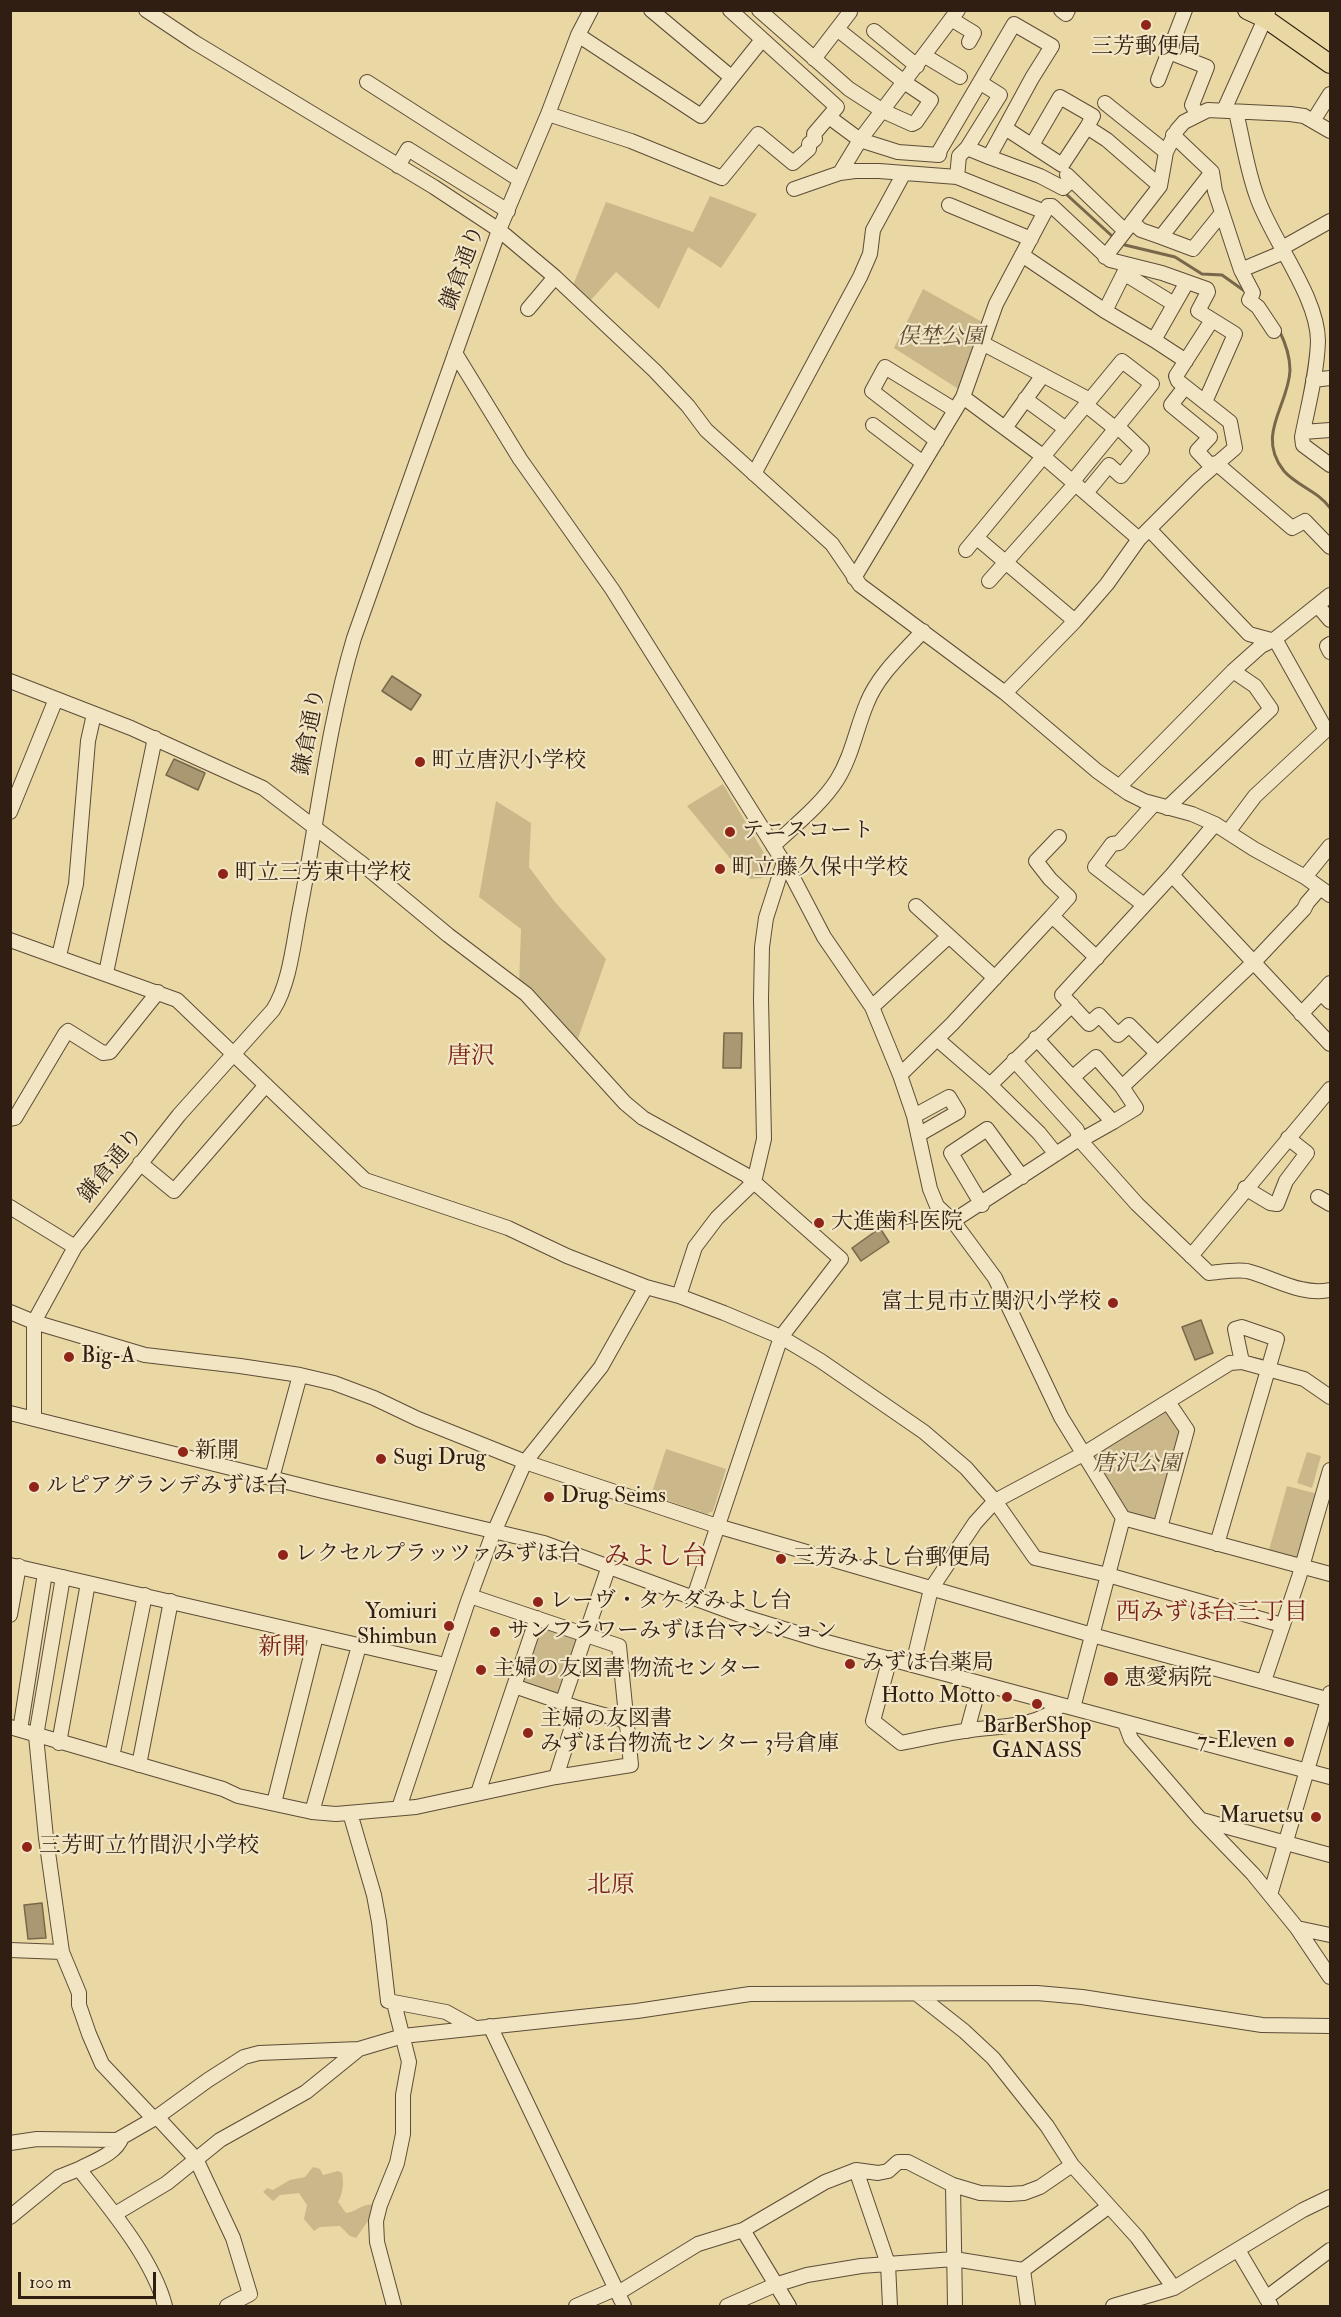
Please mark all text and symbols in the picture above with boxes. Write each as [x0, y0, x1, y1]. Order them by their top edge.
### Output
marker: 三芳郵便局 [1139, 18, 1153, 32]
place label: 三芳郵便局 [1091, 35, 1201, 61]
street label: 鎌倉通り [437, 222, 491, 314]
park label: 俣埜公園 [897, 325, 985, 351]
street label: 鎌倉通り [290, 686, 332, 778]
place label: 町立唐沢小学校 [432, 749, 586, 775]
marker: 町立唐沢小学校 [413, 755, 427, 769]
place label: テニスコート [742, 819, 874, 845]
marker: テニスコート [723, 825, 737, 839]
place label: 町立藤久保中学校 [732, 856, 908, 882]
place label: 町立三芳東中学校 [235, 861, 411, 887]
marker: 町立藤久保中学校 [713, 862, 727, 876]
marker: 町立三芳東中学校 [216, 867, 230, 881]
district label: 唐沢 [447, 1044, 495, 1072]
street label: 鎌倉通り [74, 1123, 150, 1209]
place label: 大進歯科医院 [831, 1210, 963, 1236]
marker: 大進歯科医院 [812, 1216, 826, 1230]
place label: 富士見市立関沢小学校 [881, 1290, 1101, 1316]
marker: 富士見市立関沢小学校 [1106, 1296, 1120, 1310]
place label: Big-A [81, 1344, 135, 1370]
marker: Big-A [62, 1350, 76, 1364]
place label: 新開 [195, 1439, 239, 1465]
marker: 新開 [176, 1445, 190, 1459]
place label: Sugi Drug [393, 1446, 486, 1472]
marker: Sugi Drug [374, 1452, 388, 1466]
park label: 唐沢公園 [1093, 1452, 1181, 1478]
place label: ルピアグランデみずほ台 [46, 1474, 288, 1500]
marker: ルピアグランデみずほ台 [27, 1480, 41, 1494]
place label: Drug Seims [561, 1484, 666, 1510]
marker: Drug Seims [542, 1490, 556, 1504]
place label: レクセルプラッツァみずほ台 [295, 1542, 581, 1568]
district label: みよし台 [604, 1542, 708, 1574]
place label: 三芳みよし台郵便局 [793, 1546, 991, 1572]
marker: レクセルプラッツァみずほ台 [276, 1548, 290, 1562]
marker: 三芳みよし台郵便局 [774, 1552, 788, 1566]
place label: レーヴ・タケダみよし台 [550, 1589, 792, 1615]
marker: レーヴ・タケダみよし台 [531, 1595, 545, 1609]
place label: Yomiuri Shimbun [357, 1600, 437, 1652]
district label: 西みずほ台三丁目 [1116, 1600, 1308, 1628]
marker: Yomiuri Shimbun [442, 1619, 456, 1633]
place label: サンフラワーみずほ台マンション [507, 1619, 837, 1645]
marker: サンフラワーみずほ台マンション [488, 1625, 502, 1639]
district label: 新開 [258, 1635, 306, 1663]
place label: みずほ台薬局 [862, 1651, 994, 1677]
place label: 主婦の友図書 物流センター [493, 1657, 762, 1683]
marker: みずほ台薬局 [843, 1657, 857, 1671]
marker: 主婦の友図書 物流センター [474, 1663, 488, 1677]
place label: 恵愛病院 [1124, 1666, 1212, 1692]
marker: 恵愛病院 [1102, 1670, 1120, 1688]
place label: Hotto Motto [881, 1684, 995, 1710]
marker: Hotto Motto [1000, 1690, 1014, 1704]
marker: BarBerShop GANASS [1030, 1697, 1044, 1711]
place label: 主婦の友図書 みずほ台物流センター 3号倉庫 [540, 1707, 839, 1759]
place label: BarBerShop GANASS [983, 1714, 1091, 1766]
marker: 主婦の友図書 みずほ台物流センター 3号倉庫 [521, 1726, 535, 1740]
place label: 7-Eleven [1197, 1729, 1277, 1755]
marker: 7-Eleven [1282, 1735, 1296, 1749]
place label: Maruetsu [1219, 1804, 1304, 1830]
marker: Maruetsu [1309, 1810, 1323, 1824]
place label: 三芳町立竹間沢小学校 [39, 1834, 259, 1860]
marker: 三芳町立竹間沢小学校 [20, 1840, 34, 1854]
district label: 北原 [587, 1873, 635, 1901]
scale bar [21, 2260, 159, 2298]
text: 100 m [29, 2271, 72, 2294]

